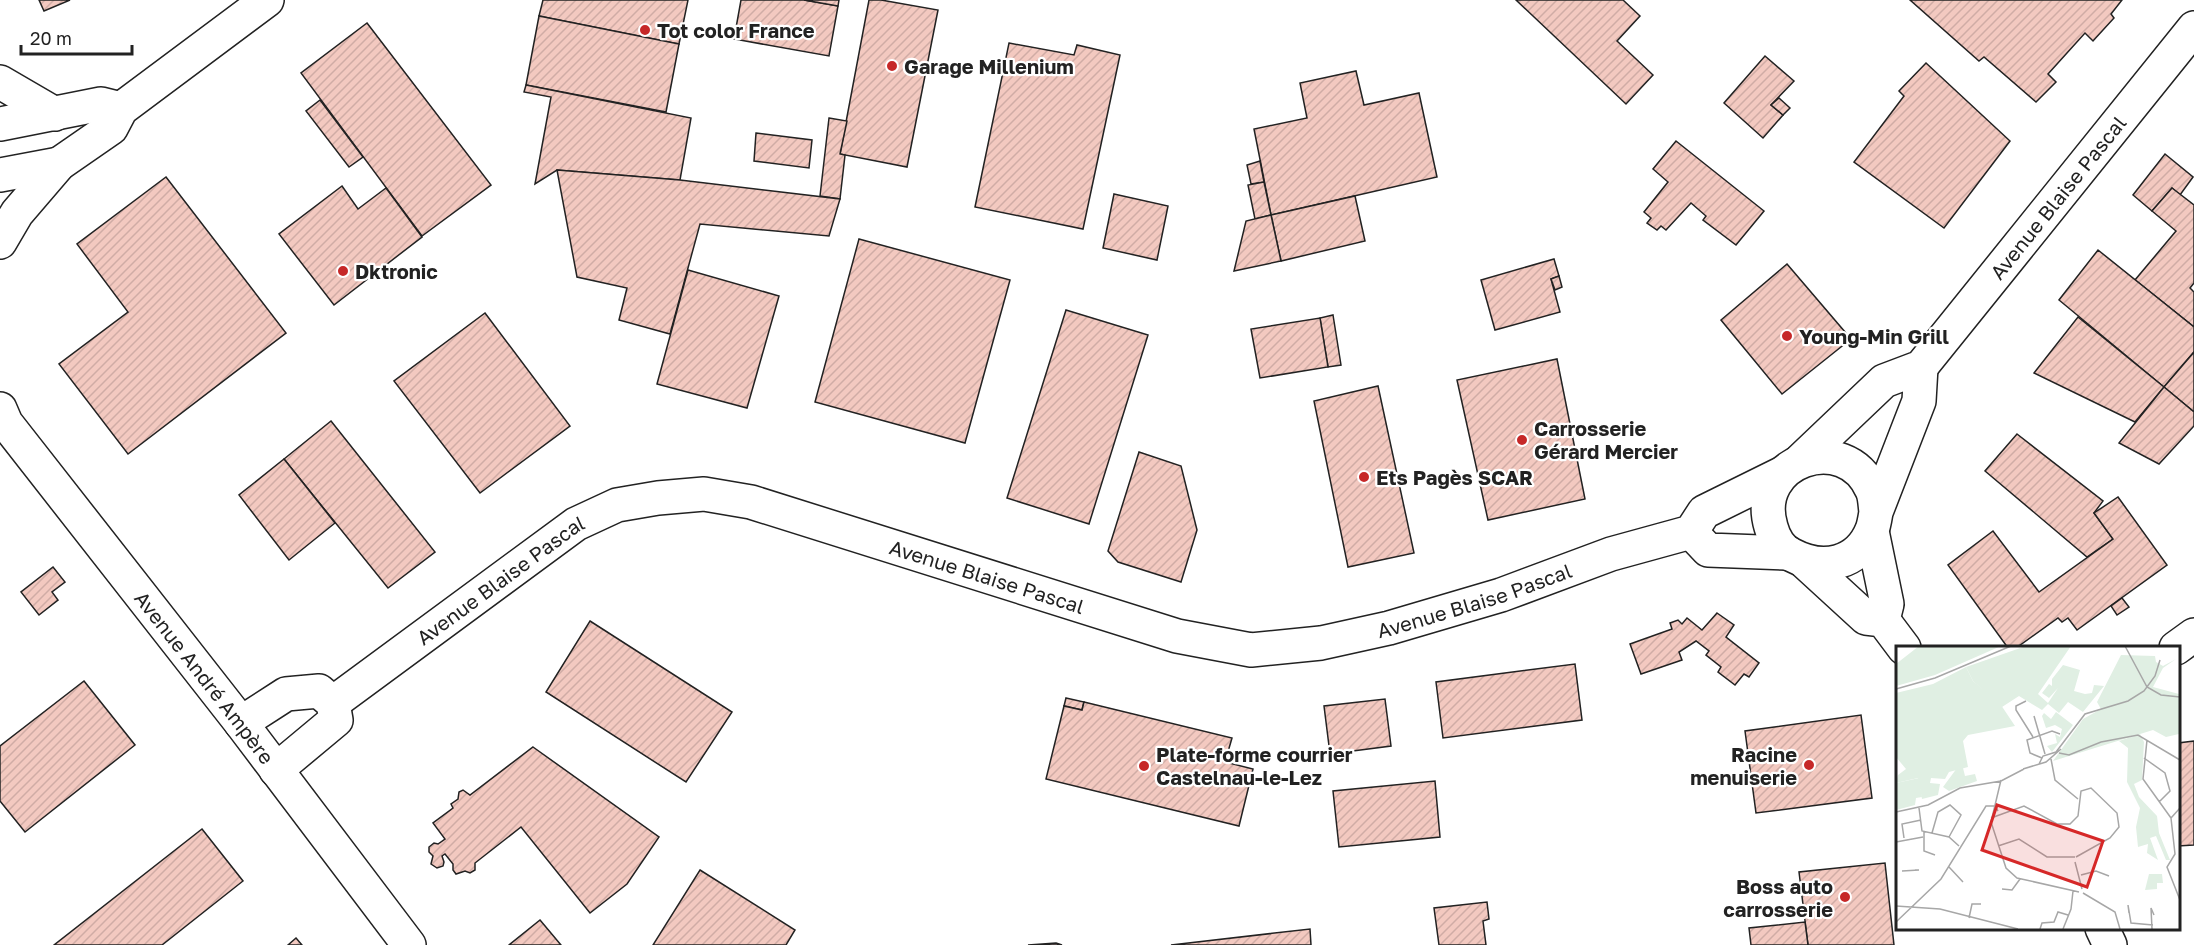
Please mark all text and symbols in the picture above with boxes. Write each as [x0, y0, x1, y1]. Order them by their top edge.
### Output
scale bar [21, 18, 132, 56]
place label: Tot color France [657, 18, 815, 42]
marker: Tot color France [638, 23, 652, 37]
text: 20 m [30, 27, 72, 49]
place label: Garage Millenium [904, 54, 1074, 78]
marker: Garage Millenium [885, 59, 899, 73]
street label: Avenue Blaise Pascal [1985, 111, 2131, 284]
place label: Dktronic [355, 259, 438, 283]
marker: Dktronic [336, 264, 350, 278]
place label: Young-Min Grill [1799, 324, 1949, 348]
marker: Young-Min Grill [1780, 329, 1794, 343]
place label: Carrosserie Gérard Mercier [1534, 416, 1678, 463]
marker: Carrosserie Gérard Mercier [1515, 433, 1529, 447]
place label: Ets Pagès SCAR [1376, 465, 1533, 489]
marker: Ets Pagès SCAR [1357, 470, 1371, 484]
street label: Avenue Blaise Pascal [412, 510, 588, 649]
street label: Avenue Blaise Pascal [887, 534, 1087, 618]
street label: Avenue Blaise Pascal [1375, 558, 1575, 642]
street label: Avenue André Ampère [130, 586, 279, 768]
inset map [1896, 646, 2179, 930]
place label: Plate-forme courrier Castelnau-le-Lez [1156, 742, 1353, 789]
place label: Racine menuiserie [1690, 742, 1797, 789]
marker: Racine menuiserie [1802, 758, 1816, 772]
marker: Plate-forme courrier Castelnau-le-Lez [1137, 759, 1151, 773]
place label: Boss auto carrosserie [1723, 874, 1833, 921]
marker: Boss auto carrosserie [1838, 890, 1852, 904]

